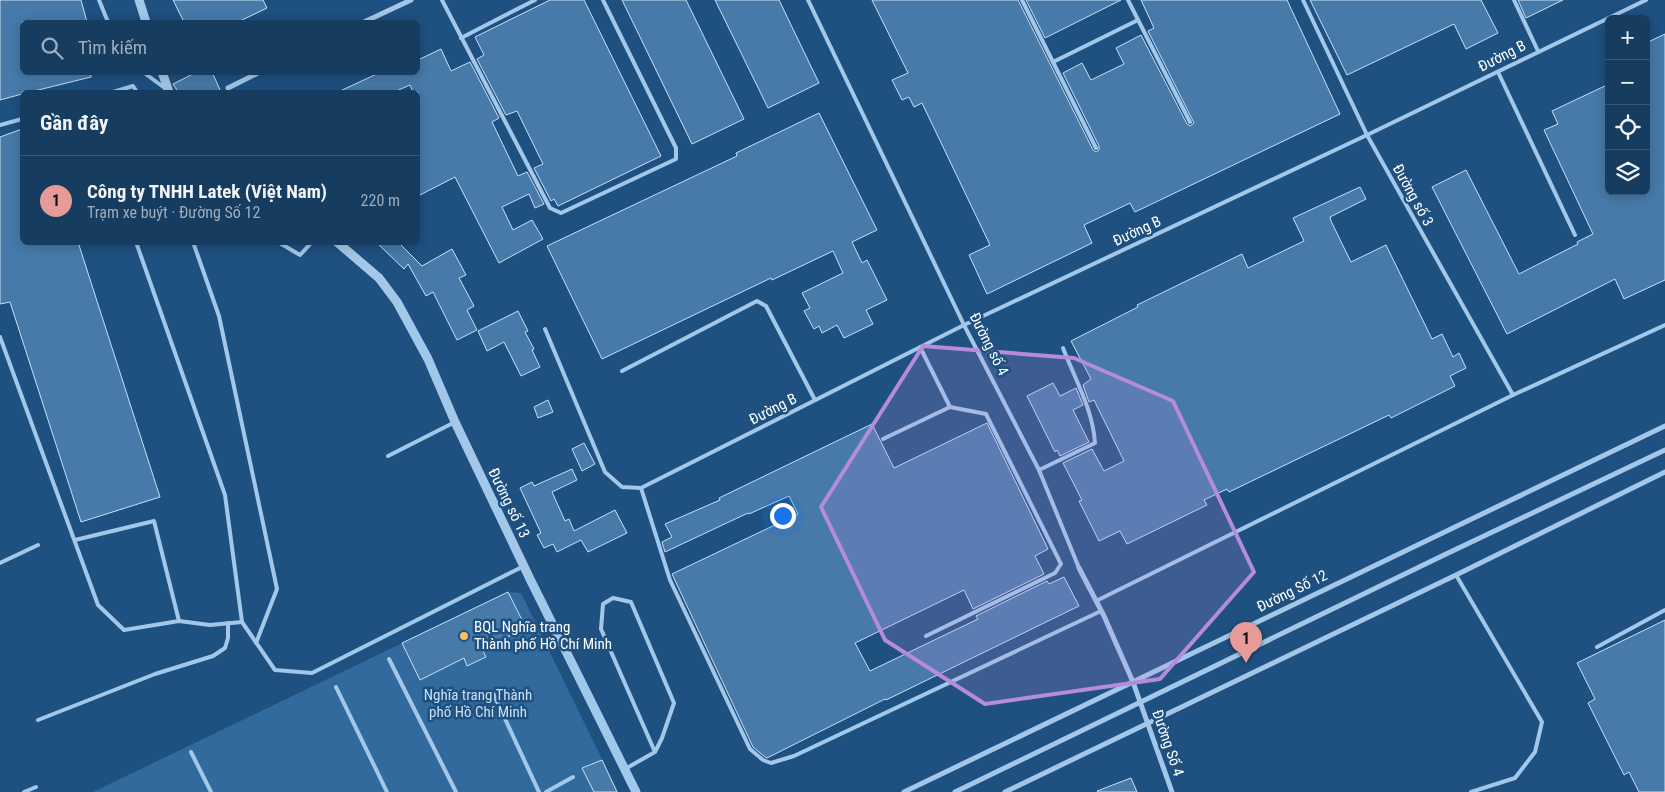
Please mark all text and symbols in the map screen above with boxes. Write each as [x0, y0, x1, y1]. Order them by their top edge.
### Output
map controls [1605, 15, 1650, 195]
button: + [1605, 15, 1650, 60]
search box [20, 20, 420, 75]
icon: search [38, 34, 66, 62]
text: Tìm kiếm [78, 36, 147, 59]
street label: Đường B [1475, 36, 1529, 76]
button: − [1605, 60, 1650, 105]
button: locate [1605, 105, 1650, 150]
text: Gần đây [40, 111, 108, 135]
button: layers [1605, 150, 1650, 195]
street label: Đường số 3 [1389, 161, 1437, 229]
text: Công ty TNHH Latek (Việt Nam) [87, 180, 327, 203]
text: 1 [52, 191, 60, 210]
text: 220 m [361, 191, 400, 210]
text: Trạm xe buýt · Đường Số 12 [87, 203, 260, 222]
street label: Đường B [1110, 212, 1164, 250]
street label: Đường số 4 [966, 310, 1012, 378]
street label: Đường B [746, 389, 800, 429]
street label: Đường số 13 [484, 465, 534, 541]
your location [770, 503, 796, 529]
street label: Đường Số 12 [1254, 566, 1330, 616]
place label: BQL Nghĩa trang Thành phố Hồ Chí Minh [474, 618, 612, 653]
pin: 1 [1230, 622, 1262, 663]
marker: BQL Nghĩa trang Thành phố Hồ Chí Minh [458, 630, 470, 642]
park label: Nghĩa trang Thành phố Hồ Chí Minh [424, 686, 532, 721]
street label: Đường Số 4 [1148, 708, 1188, 778]

